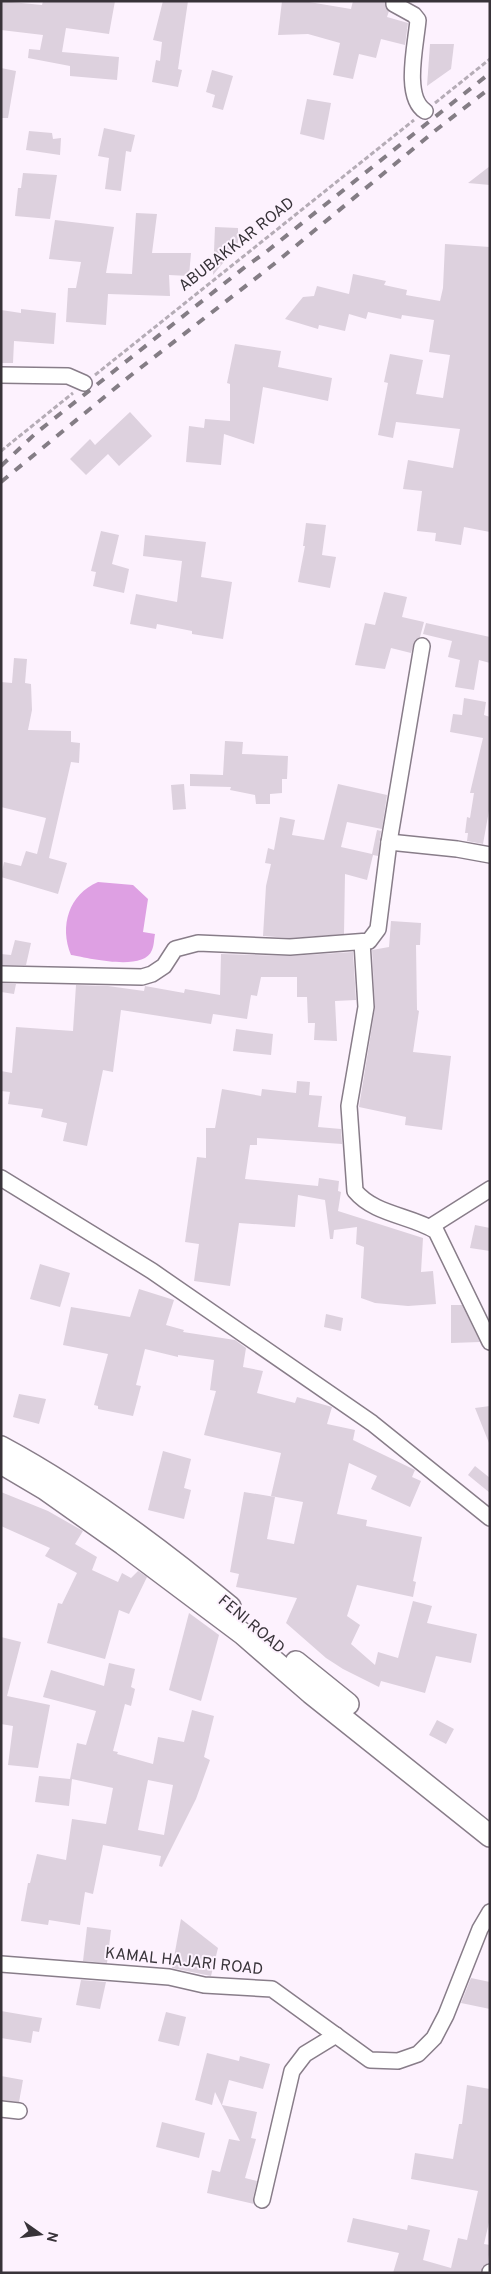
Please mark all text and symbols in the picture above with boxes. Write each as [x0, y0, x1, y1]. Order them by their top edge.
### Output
street label: ABUBAKKAR ROAD [175, 194, 299, 296]
street label: FENI ROAD [214, 1591, 288, 1659]
street label: KAMAL HAJARI ROAD [104, 1944, 264, 1980]
north arrow [15, 2209, 65, 2259]
text: N [42, 2230, 61, 2244]

